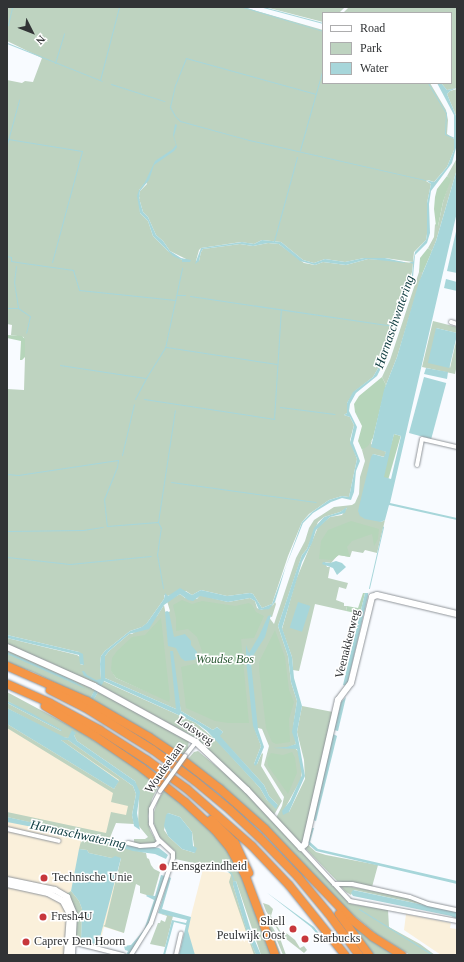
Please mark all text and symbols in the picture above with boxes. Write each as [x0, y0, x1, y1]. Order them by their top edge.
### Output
north arrow [12, 12, 52, 52]
legend [322, 12, 452, 84]
text: Road [360, 21, 385, 35]
text: N [34, 33, 48, 47]
text: Park [360, 41, 382, 55]
text: Water [360, 61, 388, 75]
water label: Harnaschwatering [372, 273, 418, 371]
street label: Veenakkerweg [332, 608, 364, 680]
park label: Woudse Bos [196, 653, 254, 667]
street label: Lotsweg [174, 713, 216, 749]
street label: Woudselaan [142, 740, 188, 796]
water label: Harnaschwatering [29, 817, 127, 853]
place label: Eensgezindheid [171, 860, 247, 874]
marker: Eensgezindheid [158, 862, 168, 872]
place label: Technische Unie [52, 871, 132, 885]
marker: Technische Unie [39, 873, 49, 883]
place label: Fresh4U [51, 910, 92, 924]
marker: Fresh4U [38, 912, 48, 922]
place label: Shell Peulwijk Oost [217, 915, 285, 943]
marker: Shell Peulwijk Oost [288, 924, 298, 934]
place label: Starbucks [313, 932, 360, 946]
marker: Starbucks [300, 934, 310, 944]
place label: Caprev Den Hoorn [34, 935, 125, 949]
marker: Caprev Den Hoorn [21, 937, 31, 947]

